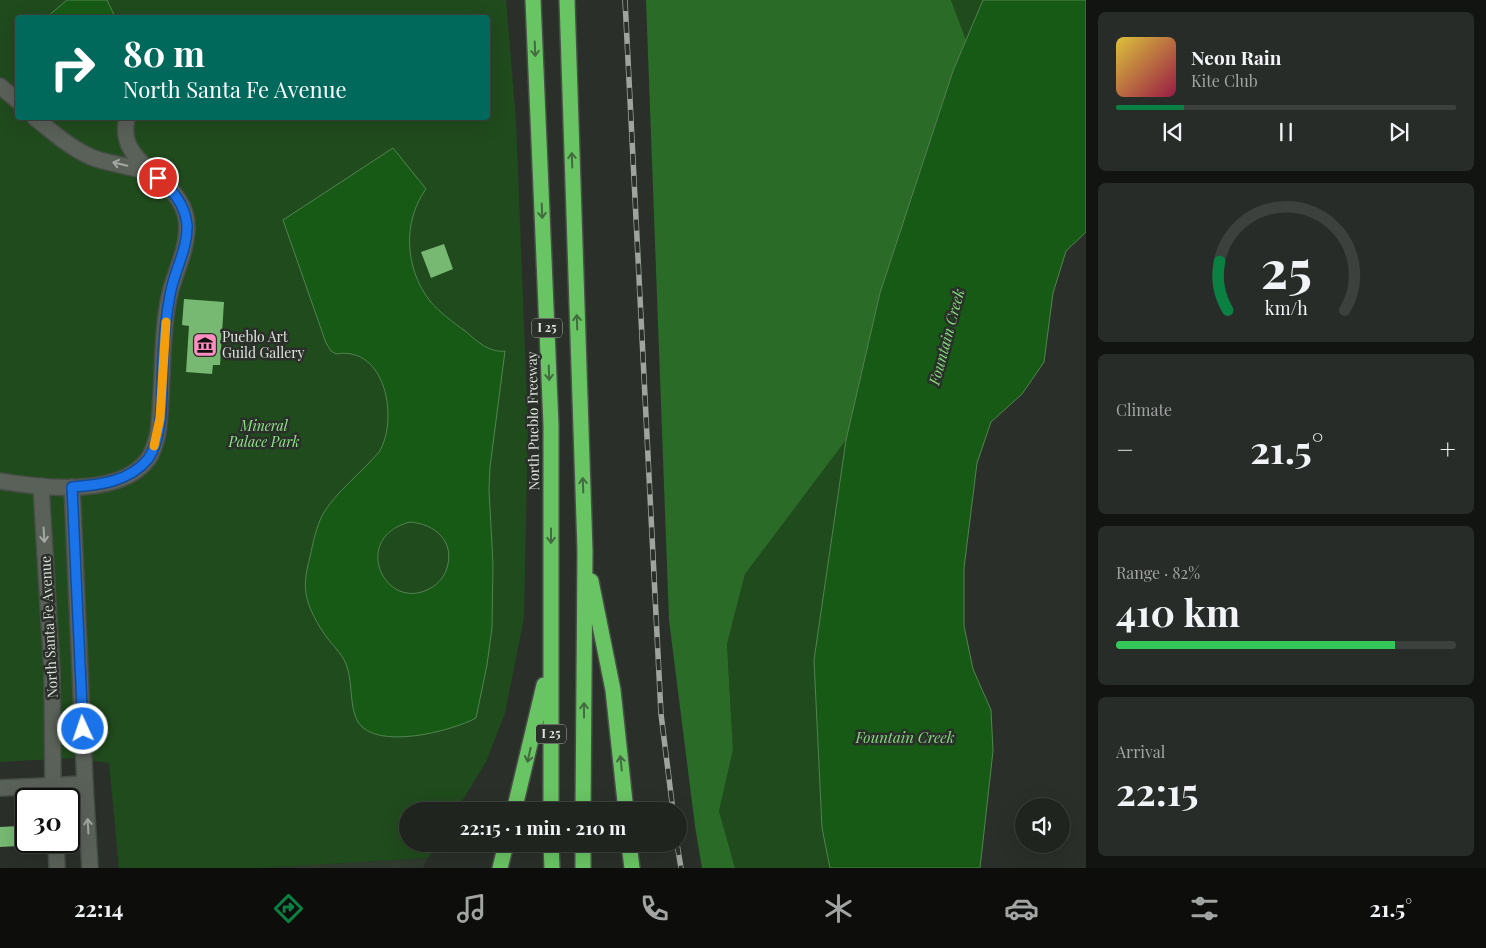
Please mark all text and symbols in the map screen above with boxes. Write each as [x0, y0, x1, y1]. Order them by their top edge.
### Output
text: 80 m [123, 29, 205, 76]
icon: right [40, 35, 105, 100]
one-way arrow [531, 40, 540, 56]
text: Neon Rain [1191, 44, 1281, 70]
text: Kite Club [1191, 70, 1258, 91]
text: North Santa Fe Avenue [123, 74, 347, 104]
icon: previous [1159, 118, 1187, 146]
icon: pause [1272, 118, 1300, 146]
icon: next [1385, 118, 1413, 146]
one-way arrow [567, 152, 577, 168]
pin [137, 157, 179, 199]
one-way arrow [112, 159, 128, 169]
icon: arrive [144, 164, 172, 192]
one-way arrow [537, 202, 547, 219]
text: 25 [1260, 233, 1312, 302]
water label: Fountain Creek [923, 286, 969, 388]
text: km/h [1265, 296, 1308, 319]
one-way arrow [573, 315, 582, 331]
road number: I 25 [532, 318, 562, 338]
place label: Pueblo Art Guild Gallery [222, 327, 305, 362]
museum icon: Pueblo Art Guild Gallery [192, 332, 218, 358]
street label: North Pueblo Freeway [522, 351, 543, 491]
one-way arrow [544, 365, 553, 381]
text: Climate [1116, 399, 1172, 420]
park label: Mineral Palace Park [228, 416, 299, 451]
text: 21.5° [1250, 423, 1323, 474]
text: − [1116, 430, 1134, 467]
text: + [1440, 430, 1456, 467]
one-way arrow [578, 477, 587, 493]
one-way arrow [40, 526, 49, 542]
one-way arrow [546, 528, 556, 544]
street label: North Santa Fe Avenue [35, 555, 62, 699]
text: Range · 82% [1116, 562, 1200, 583]
text: 410 km [1116, 586, 1240, 637]
position arrow [56, 702, 108, 754]
one-way arrow [579, 702, 589, 718]
road number: I 25 [536, 724, 566, 744]
water label: Fountain Creek [854, 727, 955, 747]
text: Arrival [1116, 741, 1165, 762]
one-way arrow [523, 747, 533, 763]
one-way arrow [616, 755, 626, 771]
text: 22:15 [1116, 765, 1198, 816]
speed limit sign: 30 [15, 788, 80, 853]
map controls [1015, 798, 1070, 853]
button: sound [1015, 798, 1070, 853]
text: 22:15 · 1 min · 210 m [460, 814, 626, 840]
one-way arrow [83, 818, 92, 834]
icon: directions [271, 891, 306, 926]
icon: music [454, 891, 489, 926]
icon: phone [637, 891, 672, 926]
icon: climate [821, 891, 856, 926]
icon: car [1004, 891, 1039, 926]
icon: filters [1187, 891, 1222, 926]
text: 22:14 [74, 893, 123, 923]
text: 21.5° [1370, 893, 1412, 923]

